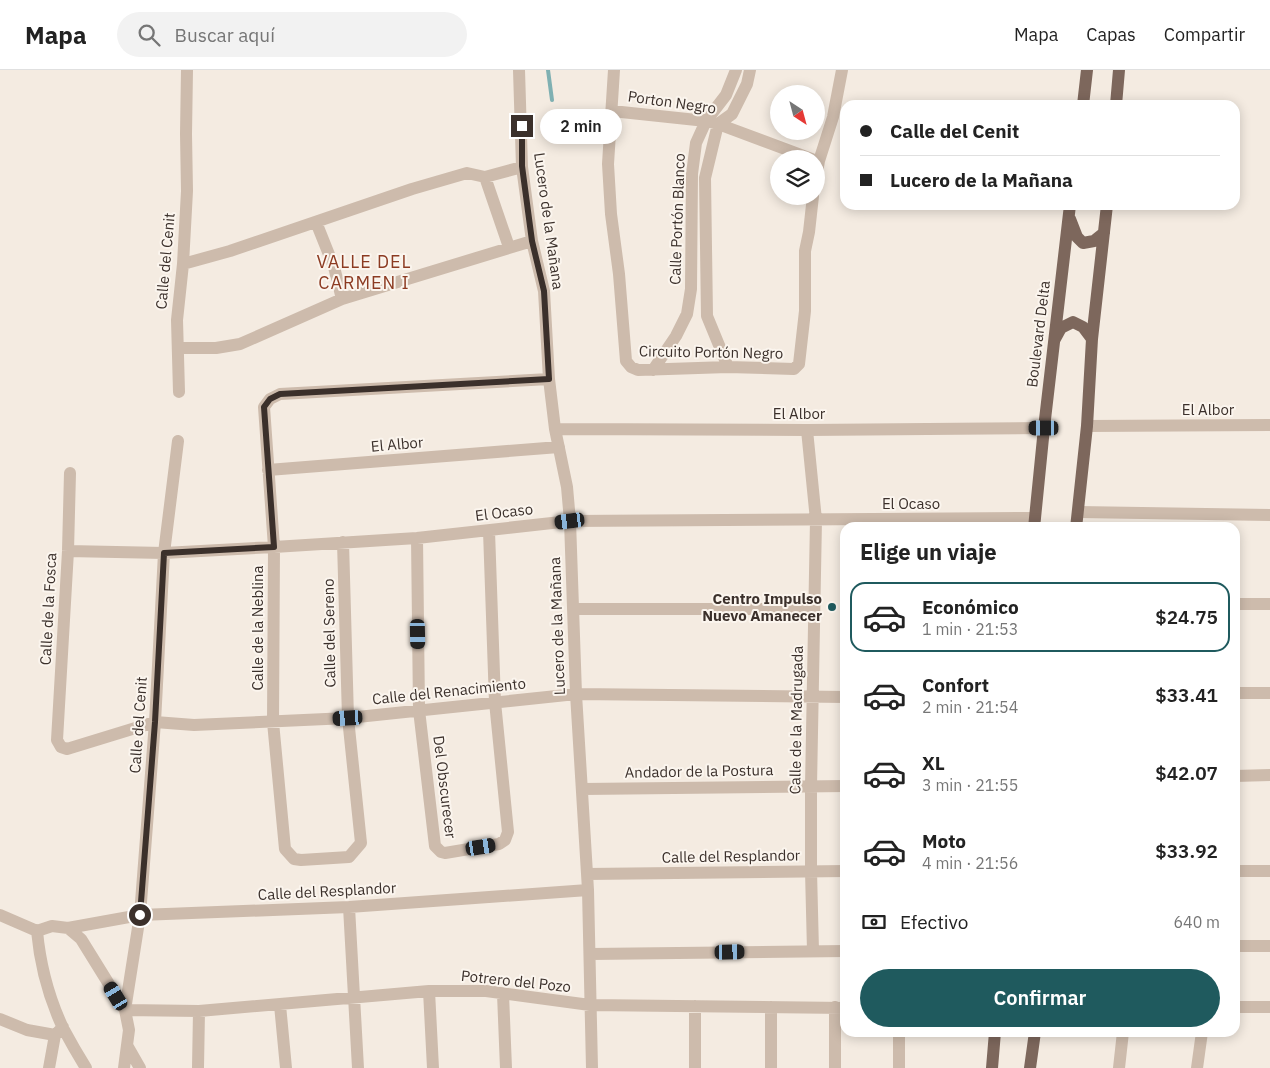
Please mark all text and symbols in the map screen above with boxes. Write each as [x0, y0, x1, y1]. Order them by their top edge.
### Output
search box [117, 12, 467, 57]
text: Mapa [25, 19, 87, 51]
icon: search [135, 21, 163, 49]
text: Buscar aquí [175, 23, 275, 47]
text: Mapa [1014, 23, 1058, 46]
text: Capas [1086, 23, 1136, 46]
text: Compartir [1164, 23, 1245, 46]
north arrow [770, 85, 825, 140]
map controls [770, 85, 825, 205]
street label: Porton Negro [627, 86, 717, 118]
callout: 2 min [540, 108, 622, 144]
route end [511, 115, 533, 137]
text: 2 min [560, 116, 602, 136]
text: Calle del Cenit [890, 119, 1019, 143]
button: layers [770, 150, 825, 205]
street label: Lucero de la Mañana [530, 151, 568, 291]
street label: Calle Portón Blanco [665, 153, 689, 285]
text: Lucero de la Mañana [890, 168, 1073, 192]
street label: Calle del Cenit [151, 212, 179, 310]
district label: VALLE DEL CARMEN I [316, 250, 412, 294]
street label: Boulevard Delta [1022, 280, 1054, 388]
street label: Circuito Portón Negro [639, 341, 783, 363]
street label: El Albor [1182, 400, 1235, 419]
street label: El Albor [773, 404, 826, 423]
car [1029, 421, 1059, 436]
street label: El Albor [370, 432, 425, 456]
street label: El Ocaso [882, 494, 940, 513]
street label: El Ocaso [474, 499, 534, 525]
car [554, 512, 585, 530]
text: Elige un viaje [860, 537, 997, 566]
street label: Calle de la Fosca [36, 552, 60, 666]
street label: Lucero de la Mañana [545, 557, 569, 695]
street label: Calle de la Neblina [248, 565, 267, 691]
street label: Calle del Sereno [319, 578, 339, 688]
place label: Centro Impulso Nuevo Amanecer [702, 589, 822, 625]
icon: car [862, 595, 907, 640]
text: Económico [922, 595, 1019, 619]
marker: Centro Impulso Nuevo Amanecer [826, 601, 838, 613]
text: $24.75 [1155, 605, 1218, 629]
car [410, 619, 425, 649]
text: 1 min · 21:53 [922, 619, 1018, 639]
street label: Calle de la Madrugada [785, 645, 807, 795]
street label: Calle del Renacimiento [371, 673, 527, 709]
icon: car [862, 673, 907, 718]
text: Confort [922, 673, 989, 697]
street label: Calle del Cenit [125, 676, 151, 774]
text: $33.41 [1155, 683, 1218, 707]
text: 2 min · 21:54 [922, 697, 1018, 717]
car [332, 710, 363, 726]
street label: Del Obscurecer [429, 734, 461, 840]
icon: car [862, 751, 907, 796]
text: XL [922, 751, 945, 775]
street label: Andador de la Postura [624, 760, 774, 782]
text: $42.07 [1155, 761, 1218, 785]
text: 3 min · 21:55 [922, 775, 1018, 795]
icon: car [862, 829, 907, 874]
text: Moto [922, 829, 966, 853]
car [465, 837, 496, 857]
text: $33.92 [1155, 839, 1218, 863]
street label: Calle del Resplandor [662, 845, 801, 867]
text: 4 min · 21:56 [922, 853, 1018, 873]
street label: Calle del Resplandor [257, 878, 397, 904]
route start [129, 904, 151, 926]
icon: cash [860, 908, 888, 936]
text: Efectivo [900, 910, 968, 934]
text: 640 m [1173, 912, 1220, 932]
car [714, 944, 745, 960]
street label: Potrero del Pozo [460, 966, 572, 996]
button: Confirmar [860, 969, 1220, 1027]
car [101, 979, 130, 1013]

